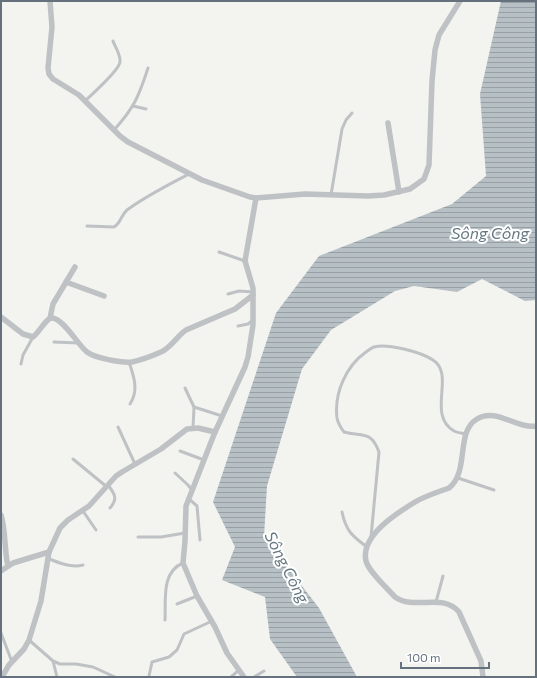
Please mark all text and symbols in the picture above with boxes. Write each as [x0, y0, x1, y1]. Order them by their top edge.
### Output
water label: Sông Công [451, 223, 530, 242]
water label: Sông Công [261, 528, 314, 607]
scale bar [401, 644, 489, 670]
text: 100 m [407, 650, 441, 664]

